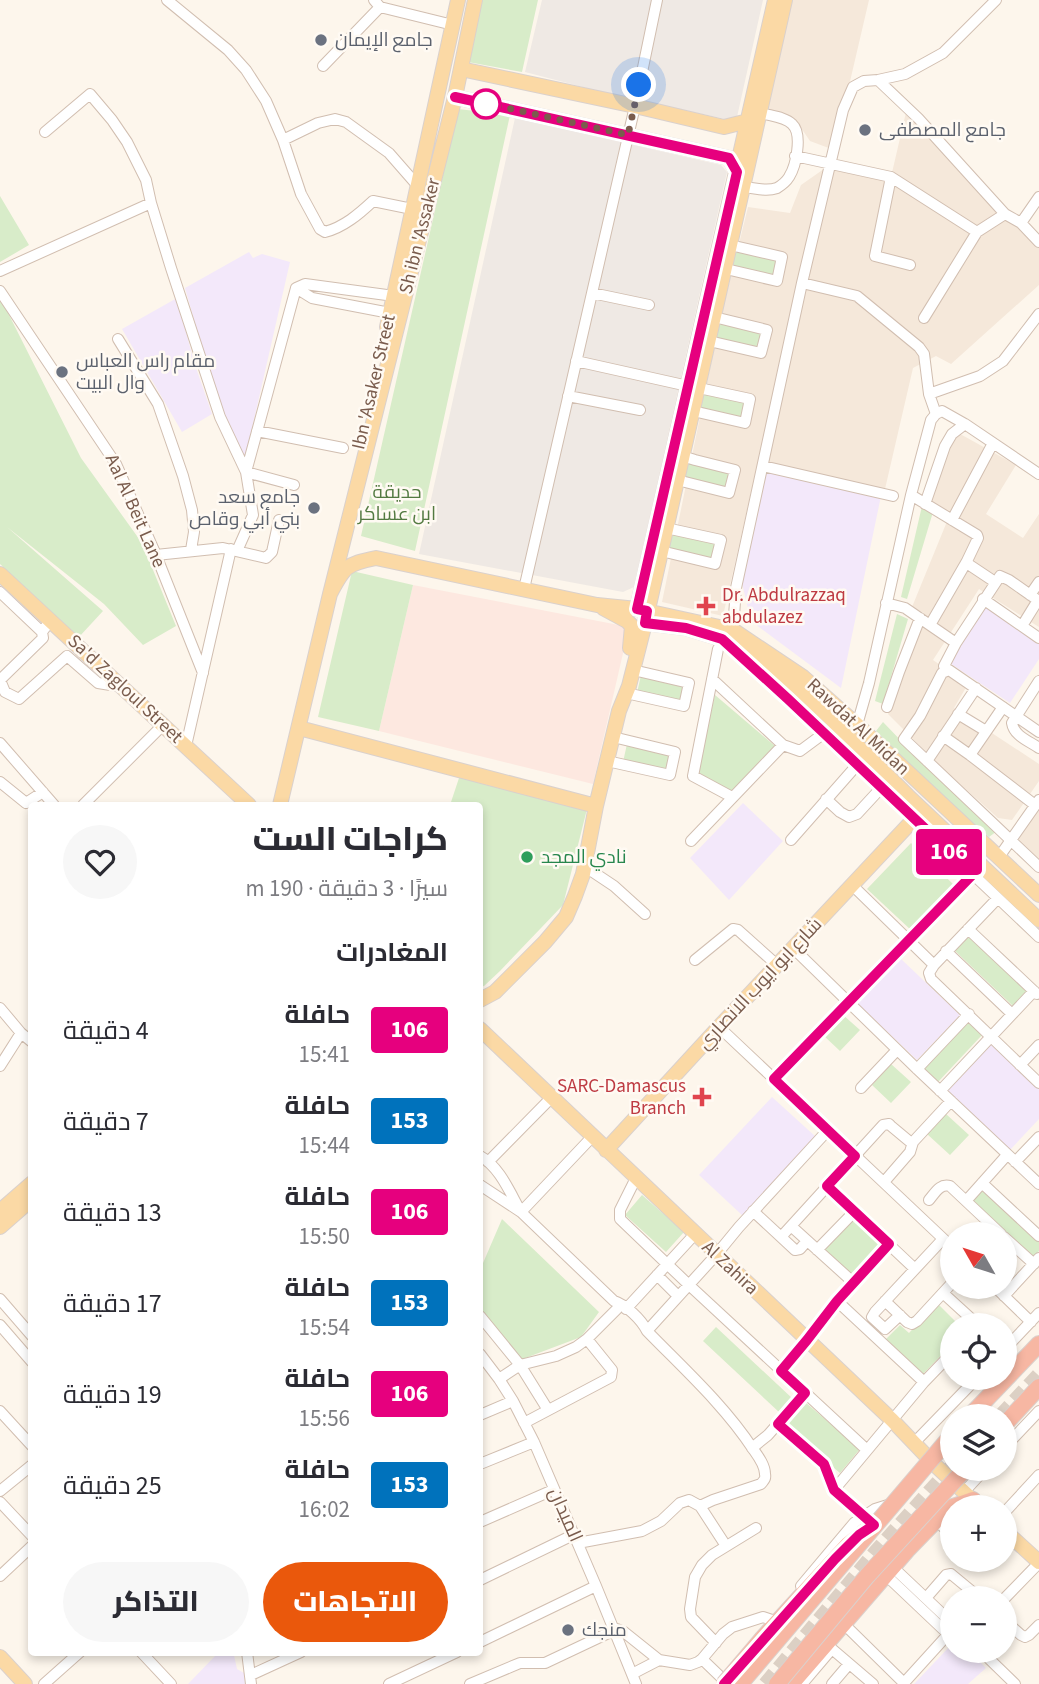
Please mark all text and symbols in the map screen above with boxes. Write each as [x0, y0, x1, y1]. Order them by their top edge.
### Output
place label: جامع الإيمان [335, 27, 433, 54]
marker: جامع الإيمان [313, 32, 329, 48]
your location [621, 67, 656, 102]
unlabelled marker [471, 89, 501, 119]
place label: جامع المصطفى [879, 117, 1006, 144]
marker: جامع المصطفى [857, 122, 873, 138]
street label: Sh ibn 'Assaker [393, 175, 448, 297]
street label: Ibn 'Asaker Street [345, 311, 403, 452]
place label: مقام راس العباس وال البيت [76, 348, 215, 397]
marker: مقام راس العباس وال البيت [54, 364, 70, 380]
street label: Aal Al Beit Lane [98, 450, 172, 572]
park label: حديقة ابن عساكر [357, 479, 436, 528]
place label: جامع سعد بني أبي وقاص [189, 484, 300, 533]
marker: جامع سعد بني أبي وقاص [306, 500, 322, 516]
place label: Dr. Abdulrazzaq abdulazez [722, 582, 846, 631]
marker: Dr. Abdulrazzaq abdulazez [696, 596, 716, 616]
street label: Sa'd Zagloul Street [61, 628, 189, 750]
street label: Rawdat Al Midan [801, 672, 915, 782]
text: كراجات الست [253, 816, 448, 863]
button: heart [63, 825, 137, 899]
line badge: 106 [909, 829, 989, 875]
text: 106 [930, 834, 968, 869]
place label: نادي المجد [541, 844, 626, 871]
marker: نادي المجد [519, 849, 535, 865]
text: سيرًا · 3 دقيقة · 190 m [245, 872, 448, 905]
street label: شارع ابو ايوب الانصاري [692, 912, 828, 1056]
text: المغادرات [336, 934, 448, 971]
text: حافلة [285, 996, 350, 1033]
text: 4 دقيقة [63, 1012, 149, 1049]
text: 106 [390, 1012, 429, 1047]
text: 15:41 [299, 1038, 350, 1071]
place label: SARC-Damascus Branch [557, 1073, 686, 1122]
text: حافلة [285, 1087, 350, 1124]
marker: SARC-Damascus Branch [692, 1087, 712, 1107]
text: 7 دقيقة [63, 1103, 149, 1140]
text: 153 [390, 1103, 429, 1138]
text: 15:44 [299, 1129, 350, 1162]
text: حافلة [285, 1178, 350, 1215]
text: 13 دقيقة [63, 1194, 162, 1231]
text: 106 [390, 1194, 429, 1229]
text: 15:50 [299, 1220, 350, 1253]
north arrow [940, 1222, 1017, 1298]
map controls [940, 1222, 1017, 1663]
street label: Al Zahira [695, 1235, 765, 1301]
text: حافلة [285, 1269, 350, 1306]
text: 17 دقيقة [63, 1285, 162, 1322]
text: 153 [390, 1285, 429, 1320]
text: 15:54 [299, 1311, 350, 1344]
button: locate [940, 1313, 1017, 1390]
text: حافلة [285, 1360, 350, 1397]
text: 19 دقيقة [63, 1376, 162, 1413]
text: 106 [390, 1376, 429, 1411]
text: 15:56 [299, 1402, 350, 1435]
button: layers [940, 1404, 1017, 1481]
text: حافلة [285, 1451, 350, 1488]
text: 25 دقيقة [63, 1467, 162, 1504]
text: 153 [390, 1467, 429, 1502]
street label: الميدان [541, 1484, 589, 1546]
text: 16:02 [299, 1493, 350, 1526]
button: + [940, 1495, 1017, 1572]
button: التذاكر [63, 1562, 249, 1642]
button: الاتجاهات [263, 1562, 448, 1642]
button: − [940, 1586, 1017, 1663]
place label: منجك [582, 1617, 627, 1644]
marker: منجك [560, 1622, 576, 1638]

